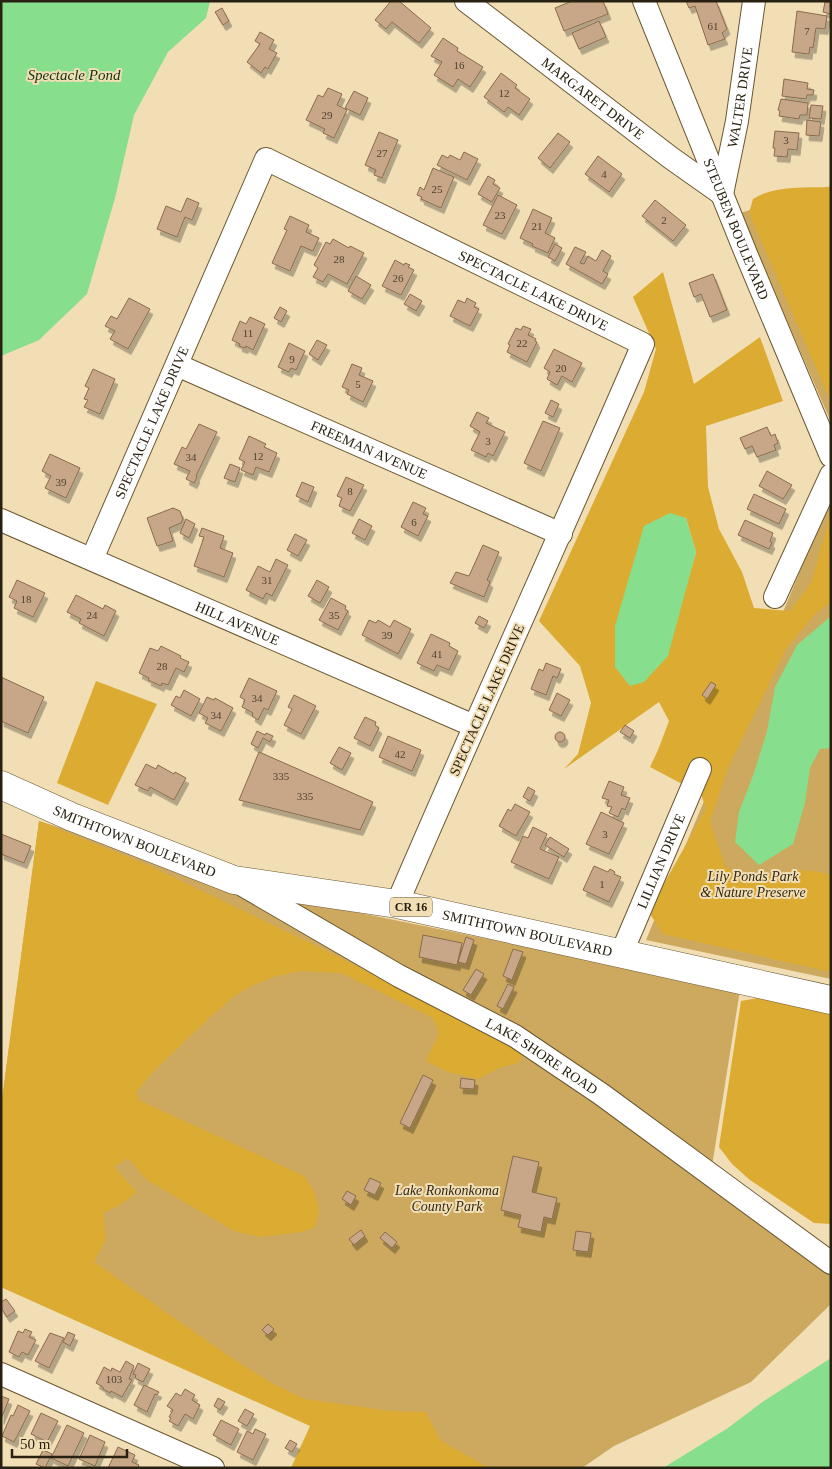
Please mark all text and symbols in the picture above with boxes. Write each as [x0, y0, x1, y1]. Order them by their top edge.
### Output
house number: 61 [708, 20, 719, 32]
house number: 7 [804, 25, 810, 37]
street label: WALTER DRIVE [724, 46, 755, 149]
street label: MARGARET DRIVE [539, 54, 647, 142]
house number: 16 [454, 59, 465, 71]
water label: Spectacle Pond [28, 67, 121, 83]
house number: 12 [499, 87, 510, 99]
house number: 29 [322, 109, 333, 121]
house number: 3 [783, 134, 789, 146]
house number: 27 [377, 147, 388, 159]
street label: STEUBEN BOULEVARD [701, 156, 772, 302]
house number: 4 [601, 168, 607, 180]
house number: 25 [432, 183, 443, 195]
house number: 23 [495, 209, 506, 221]
house number: 2 [661, 214, 667, 226]
house number: 21 [532, 220, 543, 232]
street label: SPECTACLE LAKE DRIVE [456, 247, 611, 333]
house number: 28 [334, 253, 345, 265]
house number: 26 [393, 272, 404, 284]
house number: 11 [243, 327, 253, 339]
house number: 22 [517, 337, 528, 349]
street label: SPECTACLE LAKE DRIVE [112, 344, 191, 501]
house number: 9 [289, 353, 295, 365]
house number: 20 [556, 362, 567, 374]
house number: 5 [355, 378, 361, 390]
street label: FREEMAN AVENUE [309, 417, 430, 482]
house number: 3 [485, 435, 491, 447]
house number: 12 [253, 450, 264, 462]
house number: 34 [186, 451, 197, 463]
house number: 39 [56, 476, 67, 488]
house number: 8 [347, 485, 353, 497]
house number: 6 [411, 516, 417, 528]
house number: 31 [262, 574, 273, 586]
house number: 18 [21, 593, 32, 605]
street label: HILL AVENUE [193, 598, 282, 648]
house number: 24 [87, 609, 98, 621]
house number: 35 [329, 609, 340, 621]
street label: SPECTACLE LAKE DRIVE [447, 622, 527, 778]
house number: 39 [382, 629, 393, 641]
house number: 41 [432, 648, 443, 660]
house number: 28 [157, 660, 168, 672]
house number: 34 [252, 692, 263, 704]
house number: 34 [211, 709, 222, 721]
house number: 42 [395, 748, 406, 760]
house number: 335 [273, 770, 290, 782]
house number: 335 [297, 790, 314, 802]
street label: SMITHTOWN BOULEVARD [51, 802, 218, 880]
street label: LILLIAN DRIVE [634, 811, 688, 911]
house number: 3 [602, 828, 608, 840]
park label: Lily Ponds Park & Nature Preserve [700, 869, 806, 900]
house number: 1 [599, 878, 605, 890]
road number: CR 16 [390, 898, 432, 916]
street label: SMITHTOWN BOULEVARD [441, 907, 614, 959]
street label: LAKE SHORE ROAD [483, 1015, 601, 1097]
park label: Lake Ronkonkoma County Park [394, 1183, 499, 1214]
house number: 103 [106, 1373, 123, 1385]
scale bar [12, 1426, 128, 1458]
text: 50 m [20, 1436, 51, 1452]

